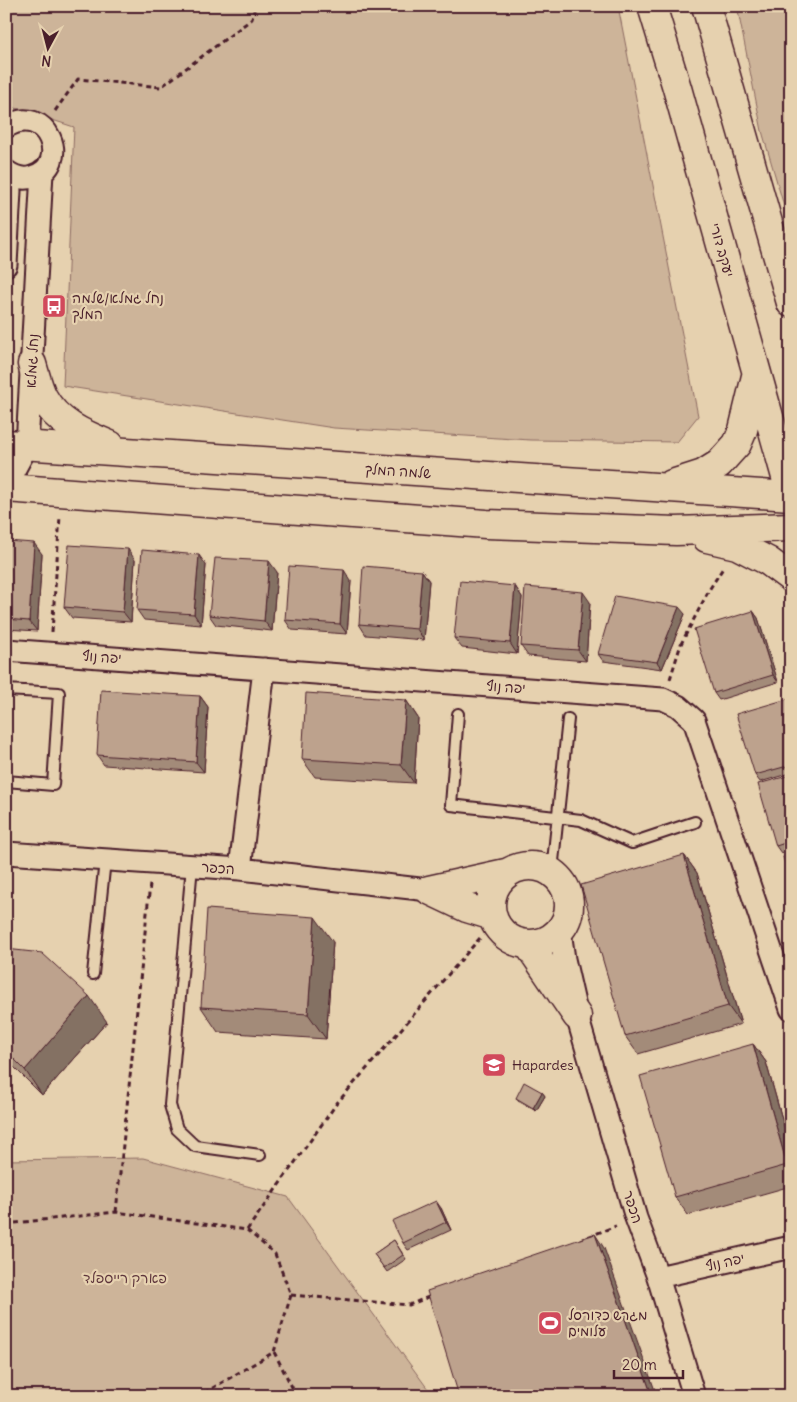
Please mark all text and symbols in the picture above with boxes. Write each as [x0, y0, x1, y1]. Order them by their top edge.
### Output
north arrow [22, 22, 72, 72]
text: N [41, 51, 52, 70]
street label: יעקב דורי [706, 221, 738, 279]
place label: נחל גמלא/שלמה המלך [72, 289, 164, 323]
bus stop icon: נחל גמלא/שלמה המלך [41, 293, 67, 319]
street label: נחל גמלא [22, 333, 42, 389]
street label: שלמה המלך [364, 460, 432, 482]
street label: יפה נוף [82, 647, 122, 667]
street label: יפה נוף [486, 677, 526, 697]
street label: הכפר [201, 858, 235, 878]
school or university icon: Hapardes [481, 1052, 507, 1078]
place label: Hapardes [512, 1056, 574, 1074]
street label: הכפר [619, 1188, 647, 1226]
street label: יפה נוף [704, 1249, 746, 1275]
park label: פארק רייספלד [83, 1269, 167, 1287]
place label: מגרש כדורסל עלומים [568, 1306, 647, 1340]
sports icon: מגרש כדורסל עלומים [537, 1310, 563, 1336]
scale bar [614, 1347, 683, 1379]
text: 20 m [622, 1355, 657, 1374]

